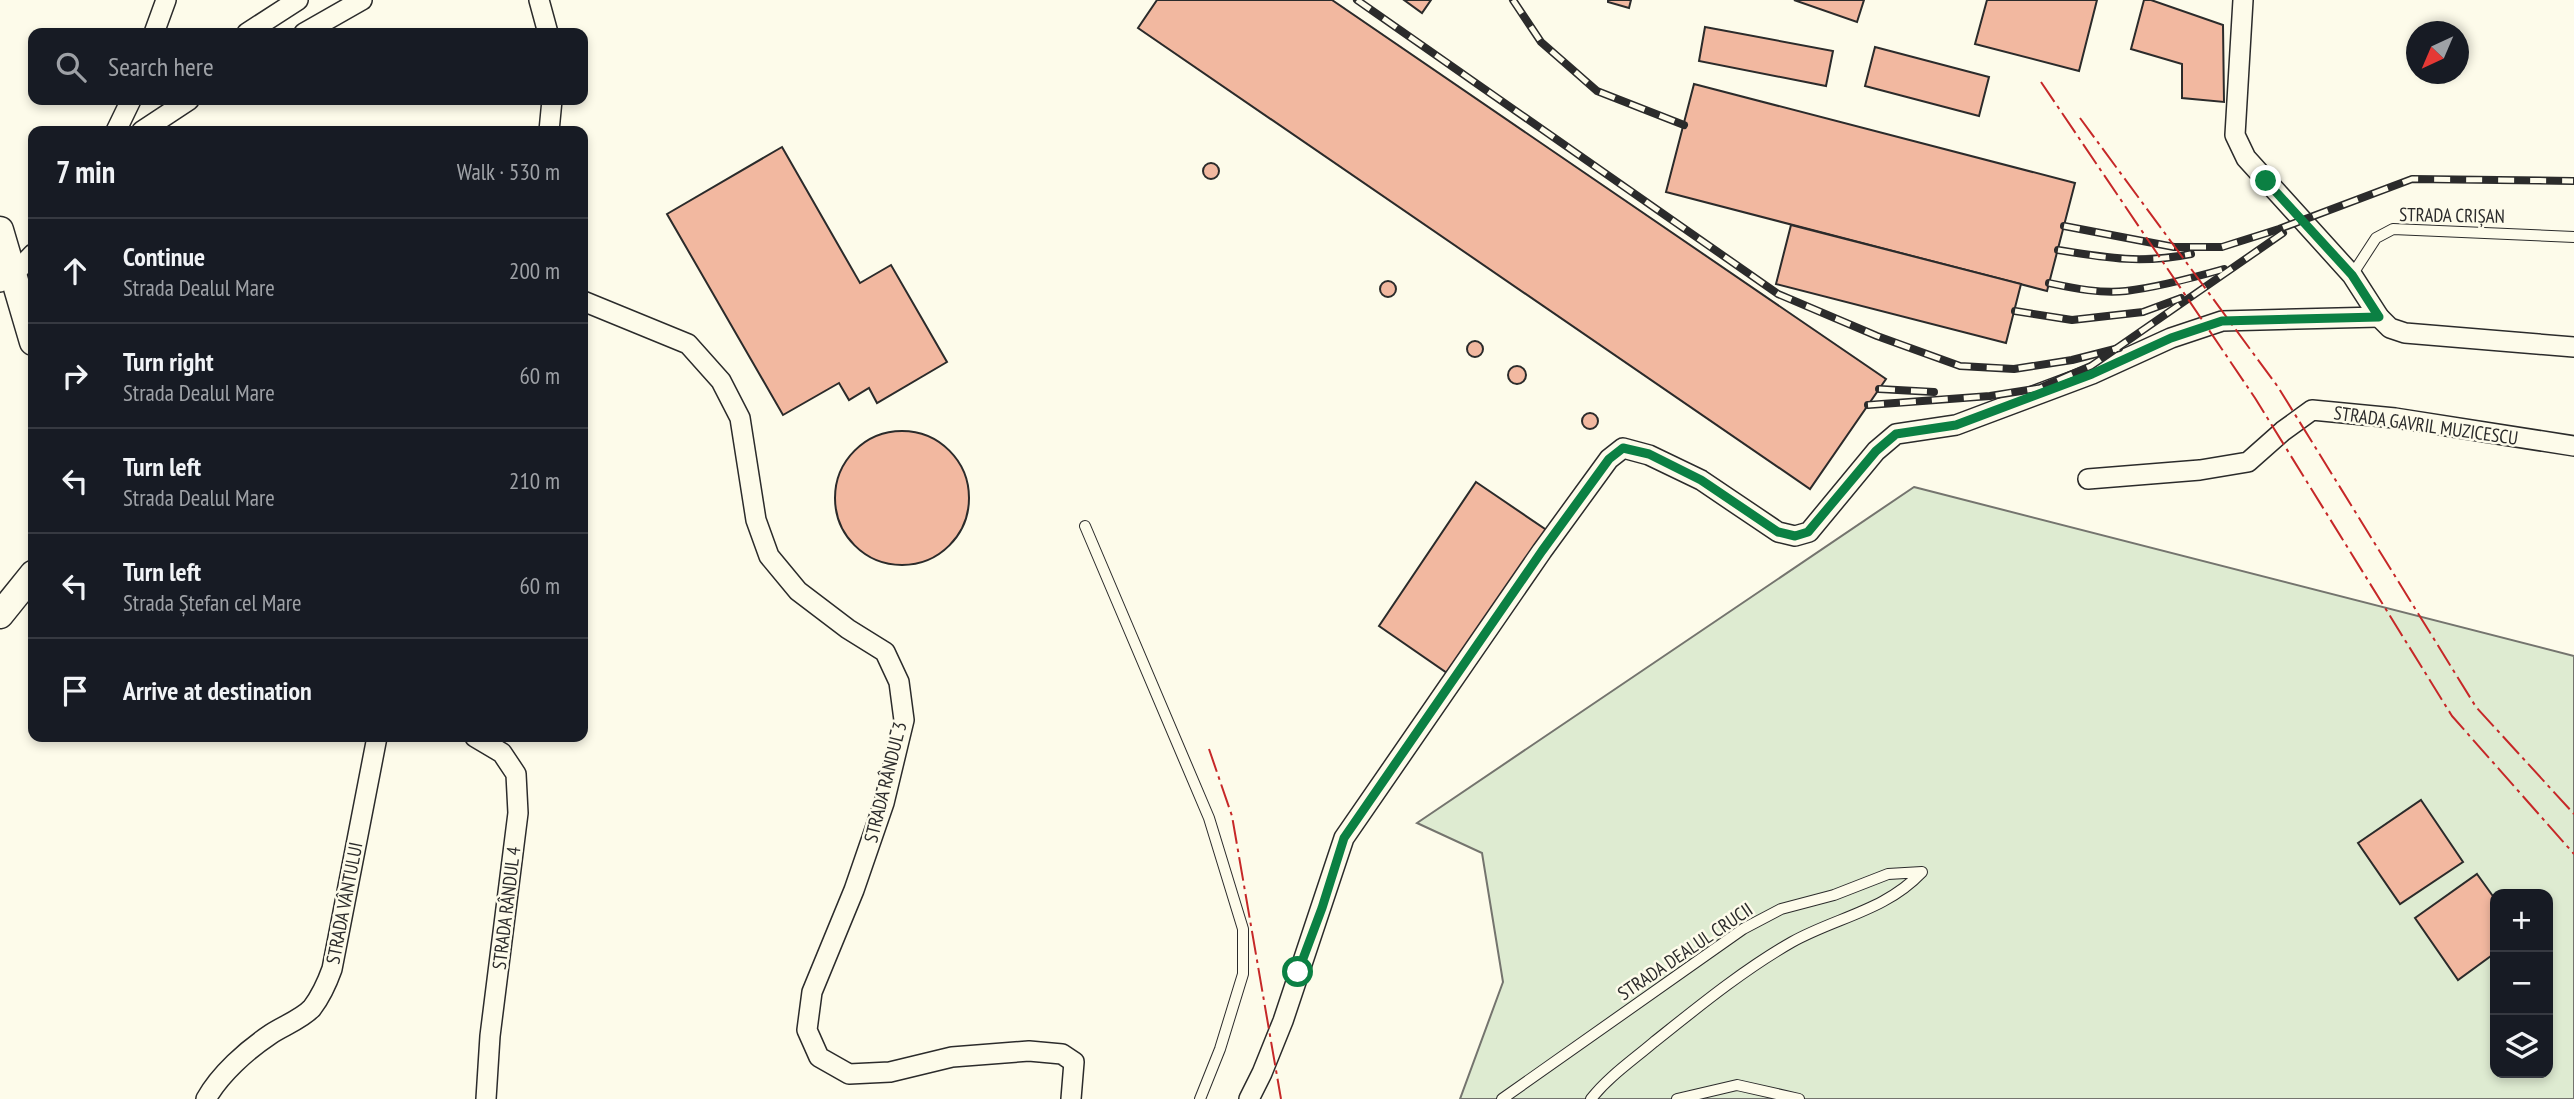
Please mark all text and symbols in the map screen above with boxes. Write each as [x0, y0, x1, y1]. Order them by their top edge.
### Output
north arrow [2406, 21, 2469, 84]
search box [28, 28, 588, 105]
icon: search [52, 48, 90, 86]
text: Search here [108, 50, 214, 83]
text: 7 min [56, 152, 115, 191]
text: Walk · 530 m [457, 157, 560, 186]
route end [2250, 165, 2281, 196]
street label: STRADA CRIȘAN [2399, 202, 2505, 228]
text: Continue [123, 240, 205, 273]
icon: ahead [56, 252, 94, 290]
text: 200 m [509, 256, 560, 285]
text: Strada Dealul Mare [123, 273, 275, 302]
text: Turn right [123, 345, 214, 378]
icon: right [56, 357, 94, 395]
text: 60 m [519, 361, 560, 390]
text: Strada Dealul Mare [123, 378, 275, 407]
street label: STRADA GAVRIL MUZICESCU [2332, 400, 2520, 450]
text: Turn left [123, 450, 201, 483]
icon: left [56, 462, 94, 500]
text: 210 m [509, 466, 560, 495]
text: Strada Dealul Mare [123, 483, 275, 512]
text: Turn left [123, 555, 201, 588]
icon: left [56, 567, 94, 605]
text: 60 m [519, 571, 560, 600]
text: Strada Ștefan cel Mare [123, 588, 301, 617]
icon: arrive [56, 672, 94, 710]
text: Arrive at destination [123, 674, 312, 707]
street label: STRADA RÂNDUL 3 [858, 719, 912, 845]
street label: STRADA VÂNTULUI [320, 840, 368, 966]
street label: STRADA RÂNDUL 4 [487, 845, 526, 971]
map controls [2490, 889, 2553, 1078]
button: + [2490, 889, 2553, 952]
street label: STRADA DEALUL CRUCII [1613, 897, 1757, 1005]
button: − [2490, 952, 2553, 1015]
route start [1282, 956, 1313, 987]
button: layers [2490, 1015, 2553, 1078]

